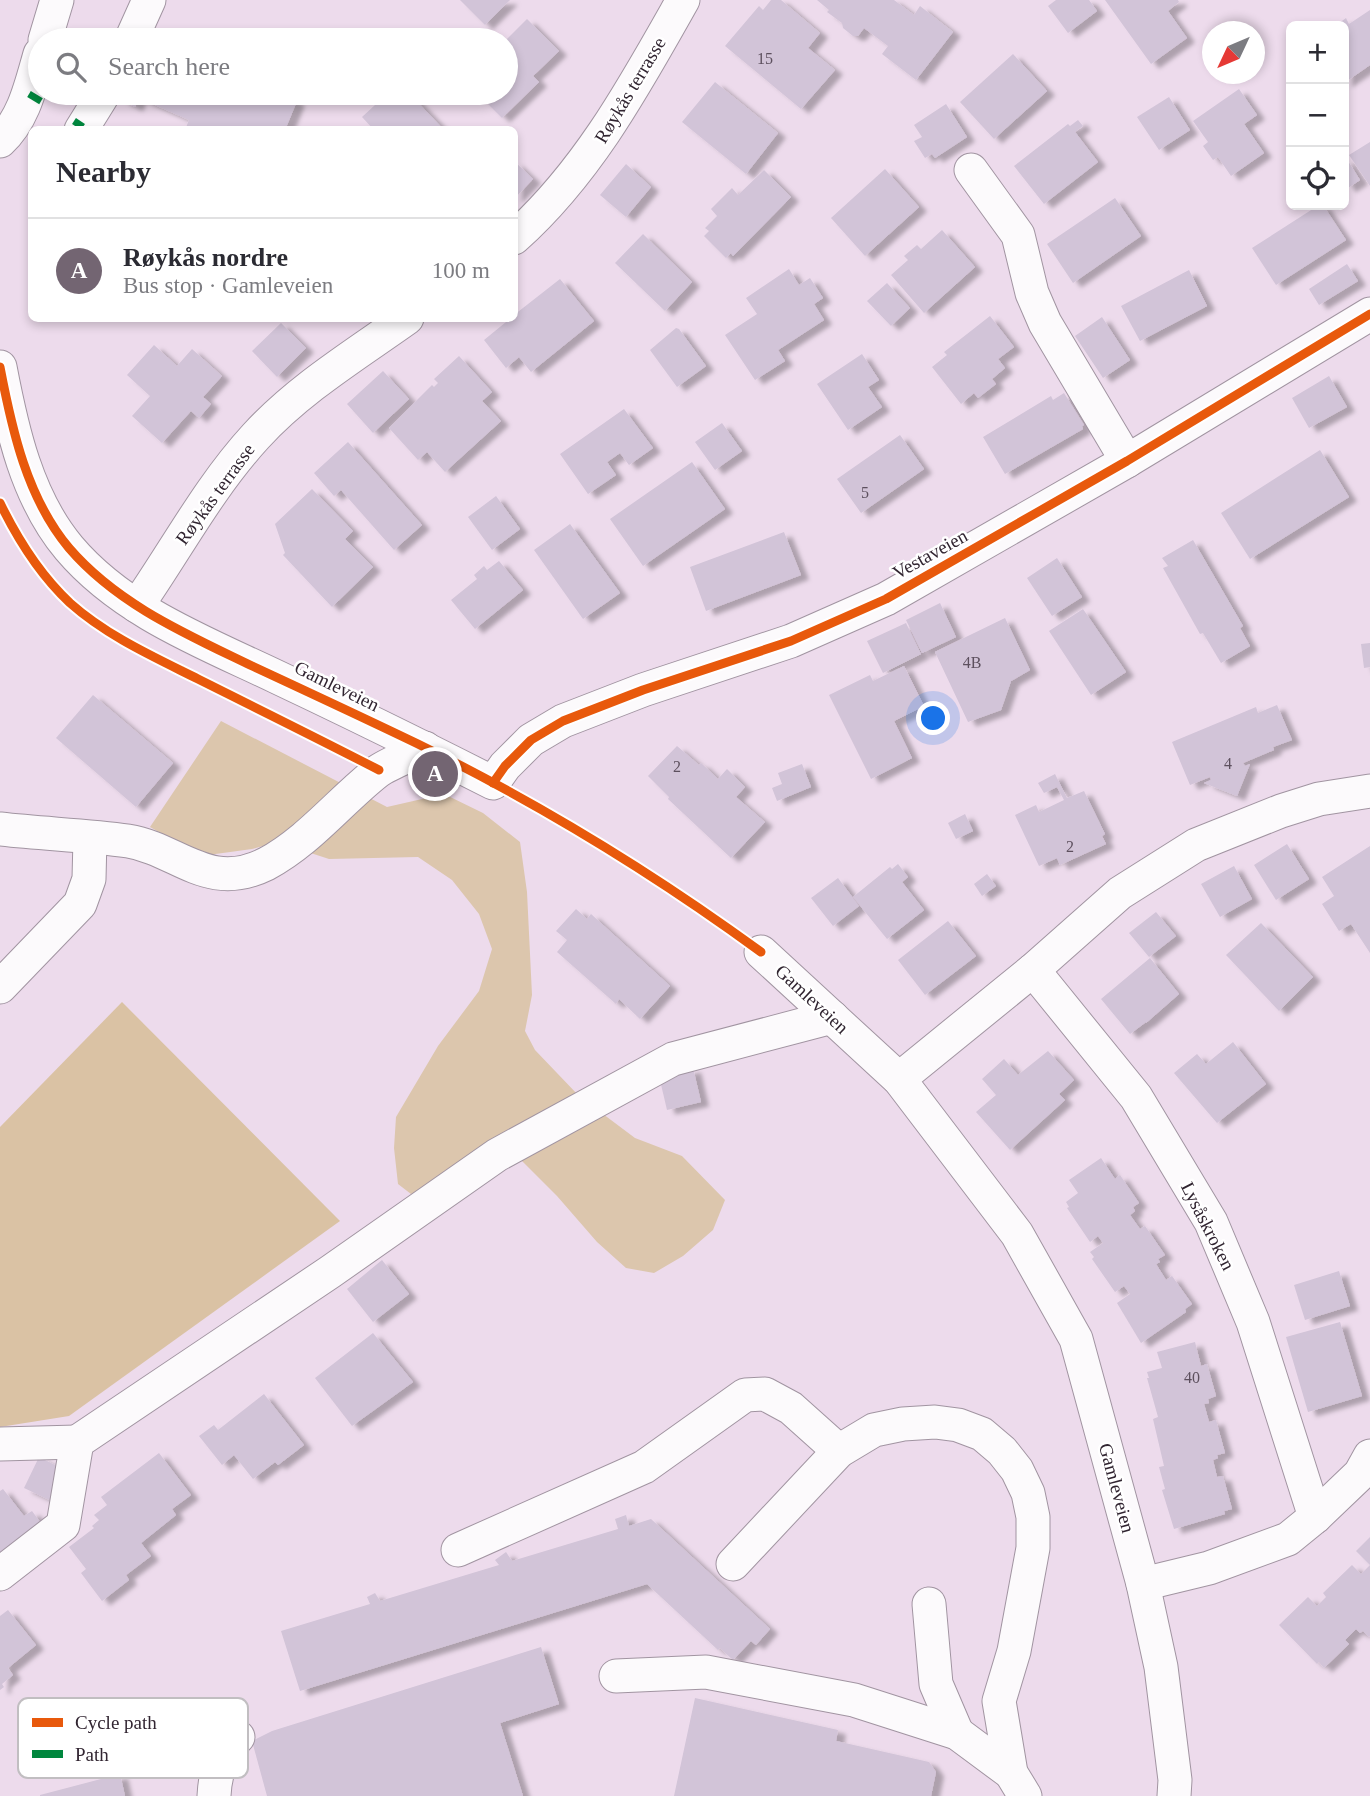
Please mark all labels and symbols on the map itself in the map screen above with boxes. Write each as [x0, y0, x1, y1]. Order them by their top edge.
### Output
north arrow [1202, 21, 1265, 84]
street label: Røykås terrasse [590, 33, 670, 147]
house number: 15 [757, 50, 773, 67]
street label: Røykås terrasse [171, 439, 259, 549]
house number: 5 [861, 484, 869, 501]
street label: Vestaveien [889, 525, 972, 583]
house number: 4B [963, 654, 981, 671]
street label: Gamleveien [291, 656, 383, 716]
your location [916, 701, 950, 735]
pin: A [412, 748, 458, 800]
house number: 4 [1224, 755, 1232, 772]
house number: 2 [673, 758, 681, 775]
house number: 2 [1066, 838, 1074, 855]
street label: Gamleveien [771, 960, 853, 1038]
street label: Lysåskroken [1177, 1178, 1239, 1274]
house number: 40 [1184, 1369, 1200, 1386]
street label: Gamleveien [1095, 1441, 1139, 1536]
legend [18, 1698, 248, 1778]
text: Cycle path [75, 1712, 157, 1733]
text: Path [75, 1744, 109, 1765]

